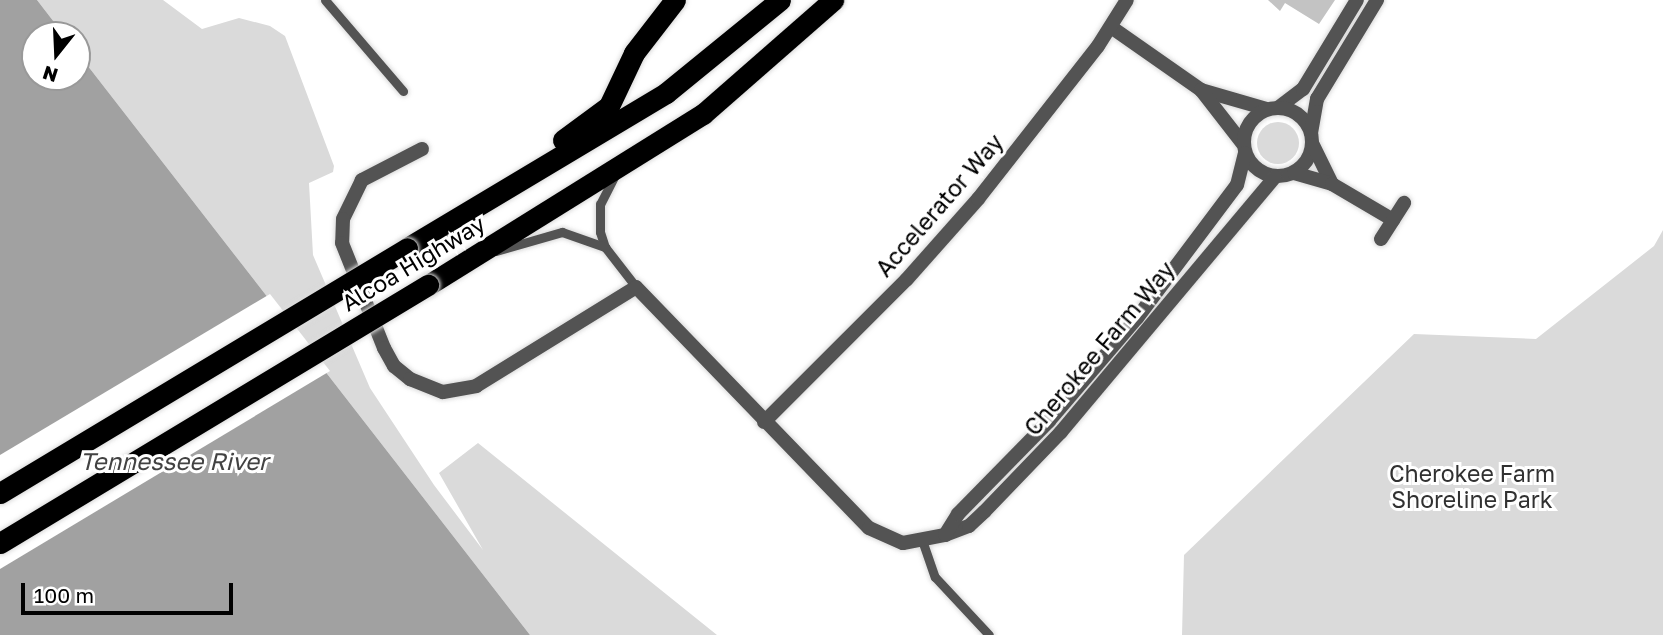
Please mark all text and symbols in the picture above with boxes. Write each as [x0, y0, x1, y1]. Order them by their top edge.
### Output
north arrow [21, 21, 91, 91]
text: N [40, 61, 60, 88]
street label: Accelerator Way [870, 128, 1008, 282]
street label: Alcoa Highway [336, 209, 490, 317]
street label: Cherokee Farm Way [1018, 255, 1180, 441]
water label: Tennessee River [80, 447, 268, 475]
park label: Cherokee Farm Shoreline Park [1389, 459, 1555, 513]
scale bar [24, 568, 236, 612]
text: 100 m [34, 582, 94, 608]

